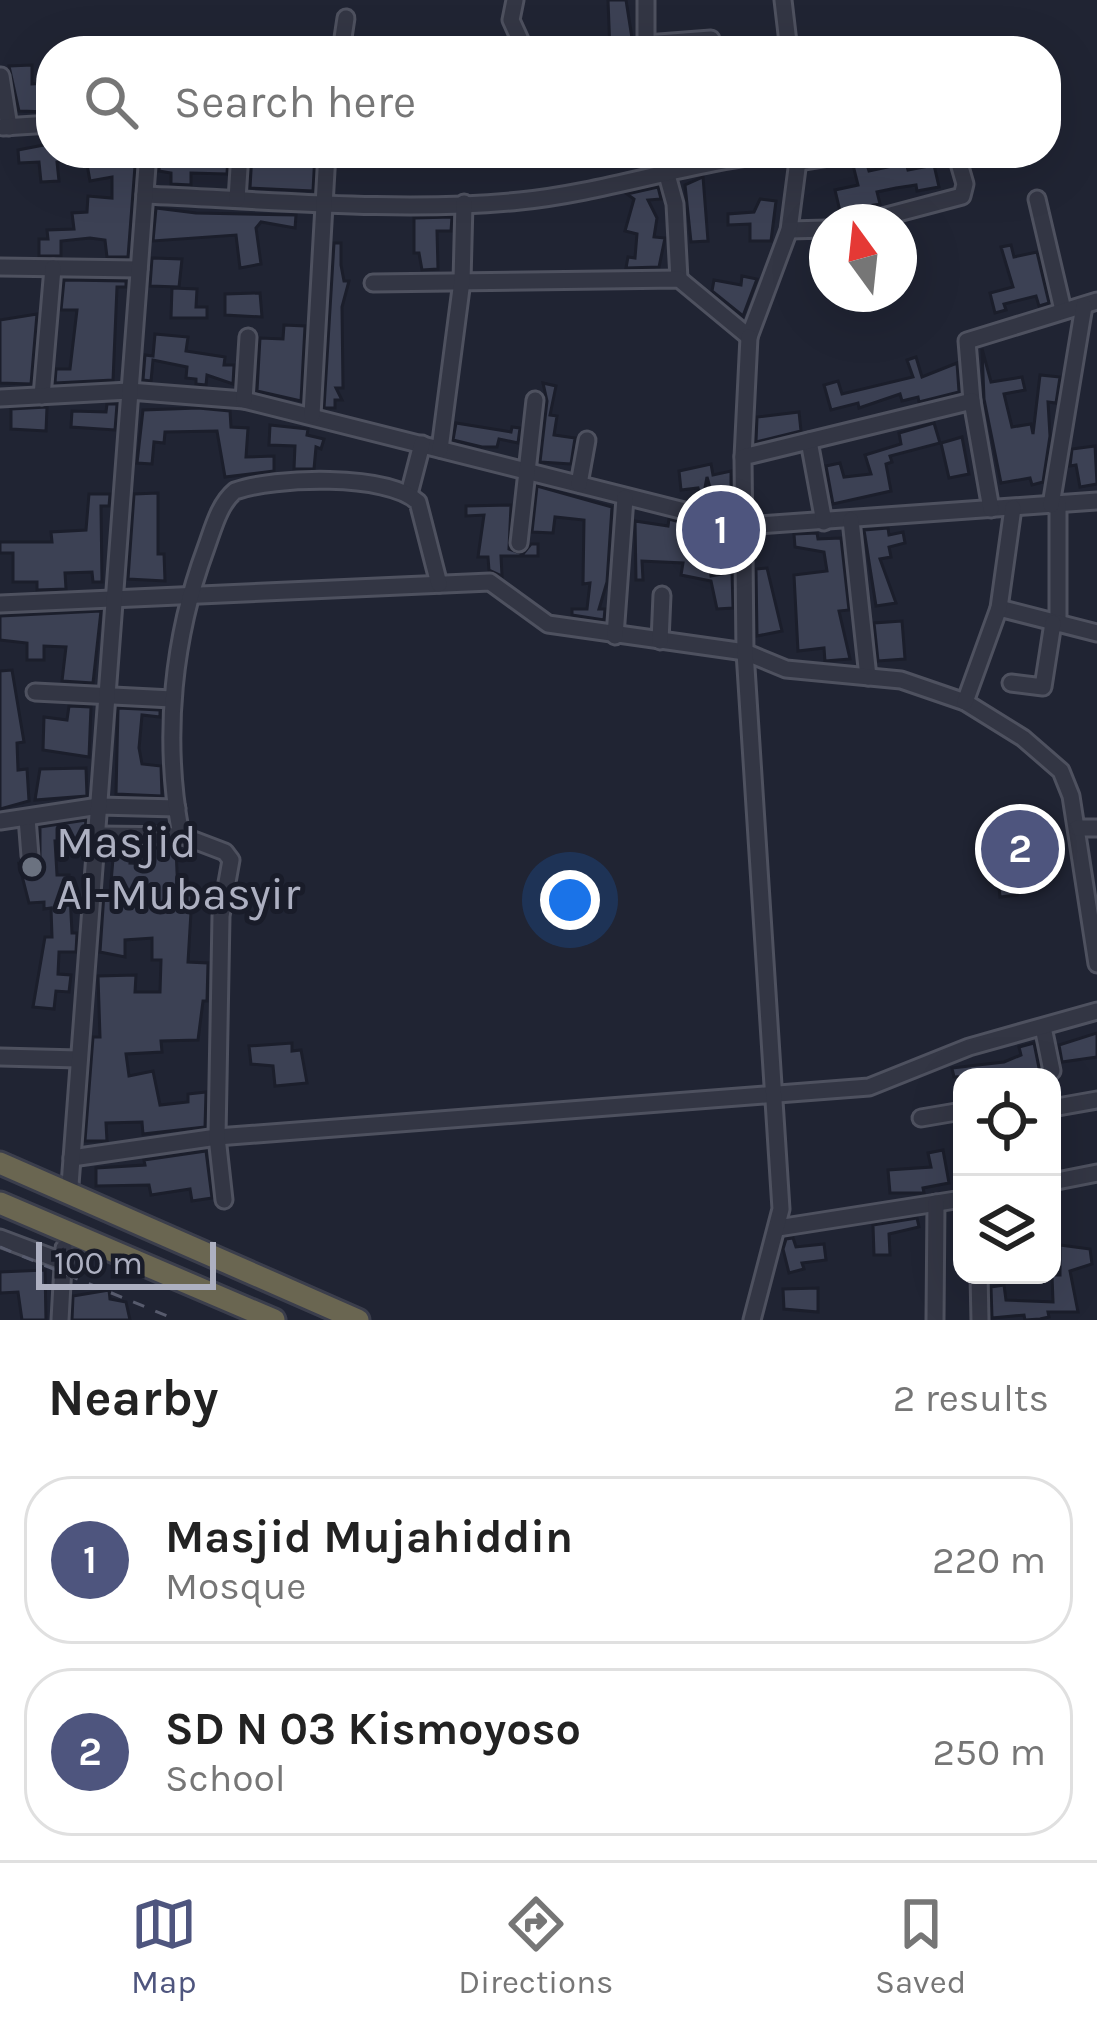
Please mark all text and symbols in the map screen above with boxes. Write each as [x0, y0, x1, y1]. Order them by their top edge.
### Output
search box [36, 36, 1061, 168]
icon: search [78, 69, 144, 135]
text: Search here [174, 76, 416, 128]
north arrow [809, 204, 917, 312]
pin: 1 [682, 485, 760, 575]
pin: 2 [981, 804, 1059, 894]
place label: Masjid Al-Mubasyir [56, 816, 301, 921]
marker: Masjid Al-Mubasyir [19, 854, 45, 880]
your location [540, 870, 600, 930]
map controls [953, 1068, 1061, 1284]
button: locate [953, 1068, 1061, 1176]
button: layers [953, 1176, 1061, 1284]
scale bar [36, 1236, 216, 1289]
text: 100 m [54, 1244, 143, 1282]
text: Nearby [48, 1368, 218, 1428]
text: 2 results [893, 1375, 1049, 1421]
text: Masjid Mujahiddin [165, 1511, 573, 1563]
text: 1 [83, 1537, 97, 1583]
text: 220 m [932, 1537, 1046, 1583]
text: Mosque [165, 1563, 306, 1609]
text: SD N 03 Kismoyoso [165, 1703, 581, 1755]
text: 2 [78, 1729, 102, 1775]
text: 250 m [932, 1729, 1046, 1775]
text: School [165, 1755, 286, 1801]
tab: Map [131, 1891, 197, 2001]
tab: Directions [458, 1891, 613, 2001]
tab: Saved [875, 1891, 966, 2001]

